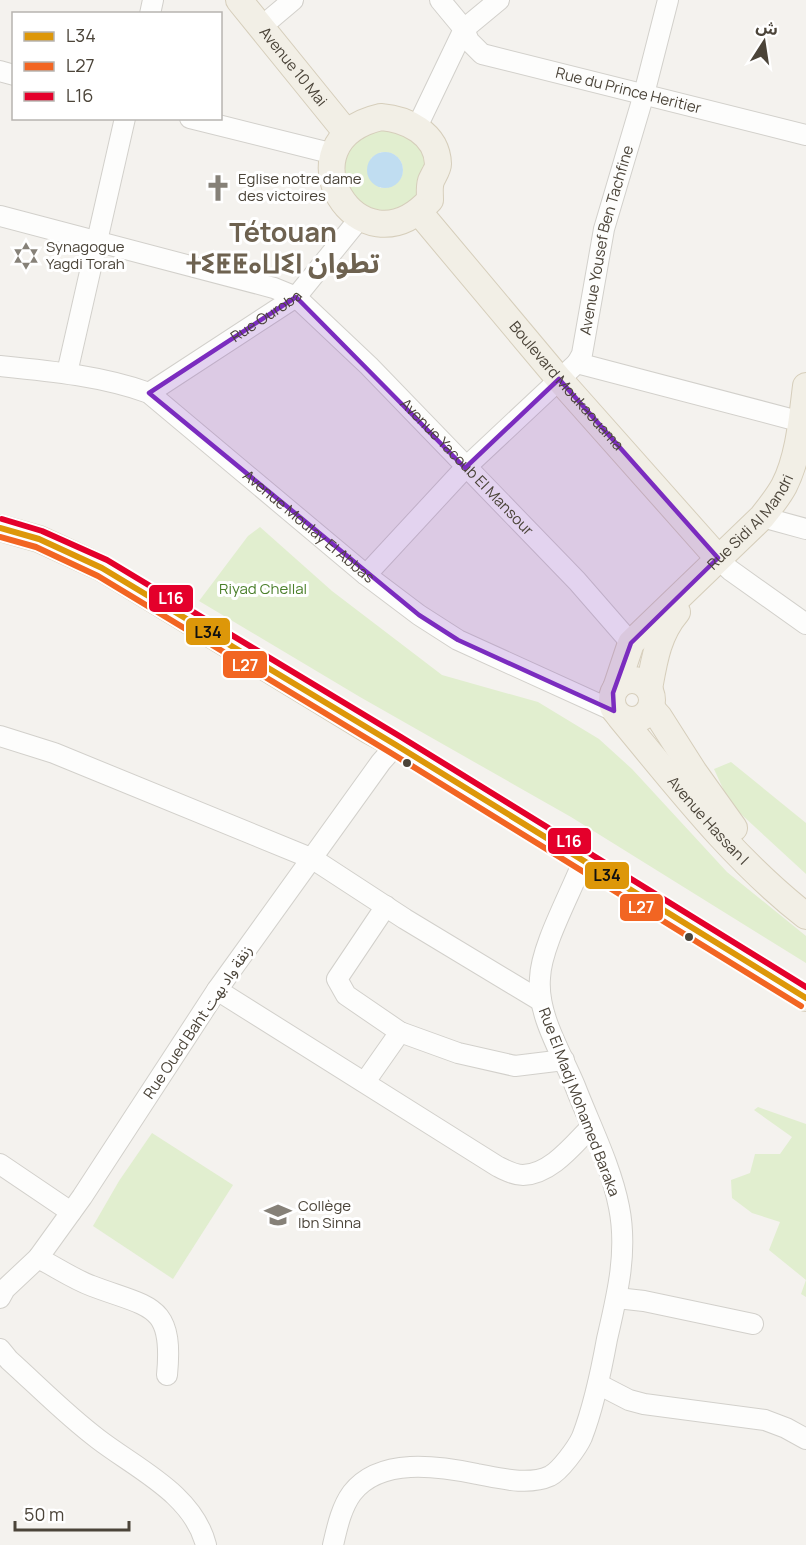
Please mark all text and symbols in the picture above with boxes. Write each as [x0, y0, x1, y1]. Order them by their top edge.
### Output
legend [12, 12, 222, 120]
north arrow [734, 12, 794, 72]
text: ش [754, 14, 780, 40]
street label: Avenue 10 Mai [255, 22, 332, 111]
text: L34 [66, 23, 96, 47]
text: L27 [66, 53, 95, 77]
street label: Rue du Prince Heritier [554, 62, 704, 119]
text: L16 [66, 83, 93, 107]
street label: Avenue Yousef Ben Tachfine [575, 143, 638, 337]
place label: Eglise notre dame des victoires [238, 168, 362, 206]
church icon: Eglise notre dame des victoires [203, 173, 233, 203]
district label: Tétouan ⵜⵉⵟⵟⴰⵡⵉⵏ تطوان [186, 213, 380, 281]
place label: Synagogue Yagdi Torah [46, 236, 125, 274]
synagogue icon: Synagogue Yagdi Torah [11, 241, 41, 271]
street label: Rue Ouroba [226, 286, 307, 347]
street label: Boulevard Moukaouama [505, 316, 629, 455]
street label: Avenue Yacoub El Mansour [396, 393, 539, 540]
street label: Avenue Moulay El Abbas [239, 465, 379, 588]
street label: Rue Sidi Al Mandri [702, 471, 798, 574]
park label: Riyad Chellal [219, 578, 307, 599]
line badge: L16 [148, 584, 194, 613]
text: L16 [158, 587, 184, 609]
line badge: L34 [185, 617, 231, 646]
text: L34 [194, 621, 222, 643]
line badge: L27 [222, 650, 268, 679]
text: L27 [232, 654, 258, 676]
unlabelled marker [401, 757, 413, 769]
street label: Avenue Hassan I [663, 771, 754, 869]
line badge: L16 [547, 827, 592, 855]
text: L16 [556, 830, 582, 852]
line badge: L34 [584, 861, 630, 890]
text: L34 [593, 864, 621, 886]
line badge: L27 [619, 893, 664, 922]
text: L27 [628, 896, 654, 918]
unlabelled marker [683, 931, 695, 943]
street label: Rue Oued Baht زنقة واد بهت [138, 941, 257, 1103]
street label: Rue El Madj Mohamed Baraka [534, 1004, 625, 1199]
place label: Collège Ibn Sinna [298, 1195, 361, 1233]
school or university icon: Collège Ibn Sinna [263, 1200, 293, 1230]
scale bar [15, 1494, 129, 1532]
text: 50 m [24, 1502, 64, 1526]

